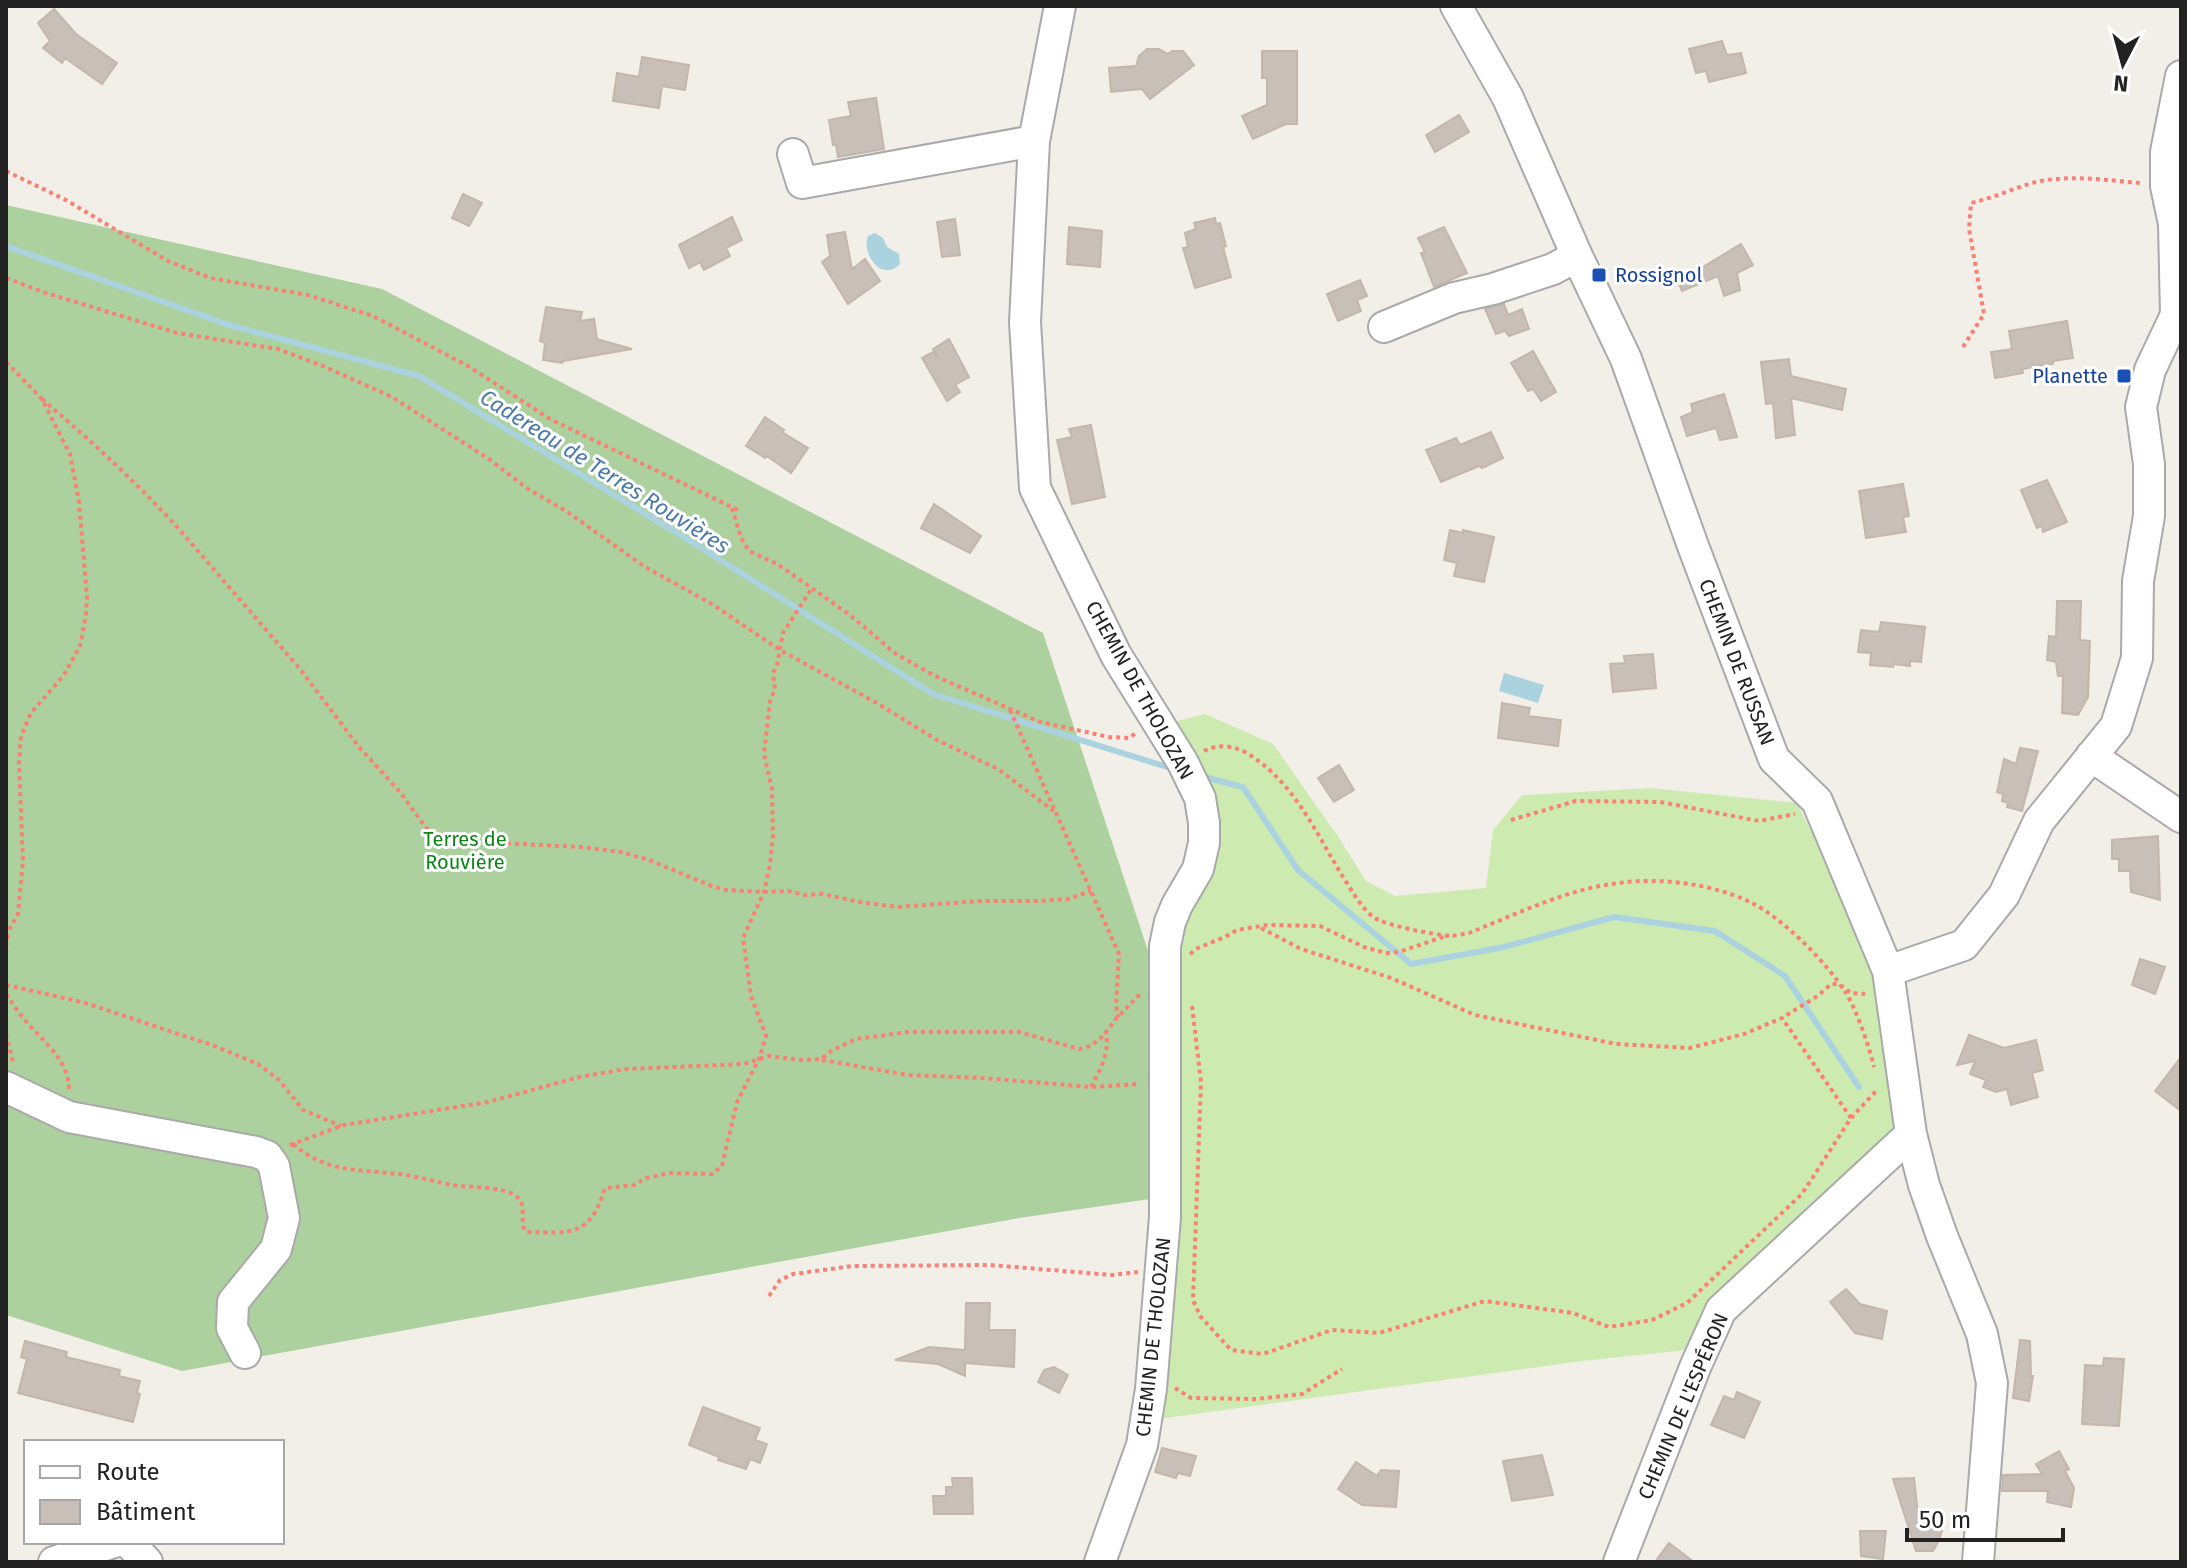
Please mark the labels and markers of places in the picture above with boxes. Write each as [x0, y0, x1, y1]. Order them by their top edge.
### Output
place label: Rossignol [1615, 263, 1702, 287]
marker: Rossignol [1590, 266, 1608, 284]
place label: Planette [2032, 364, 2108, 388]
marker: Planette [2115, 367, 2133, 385]

